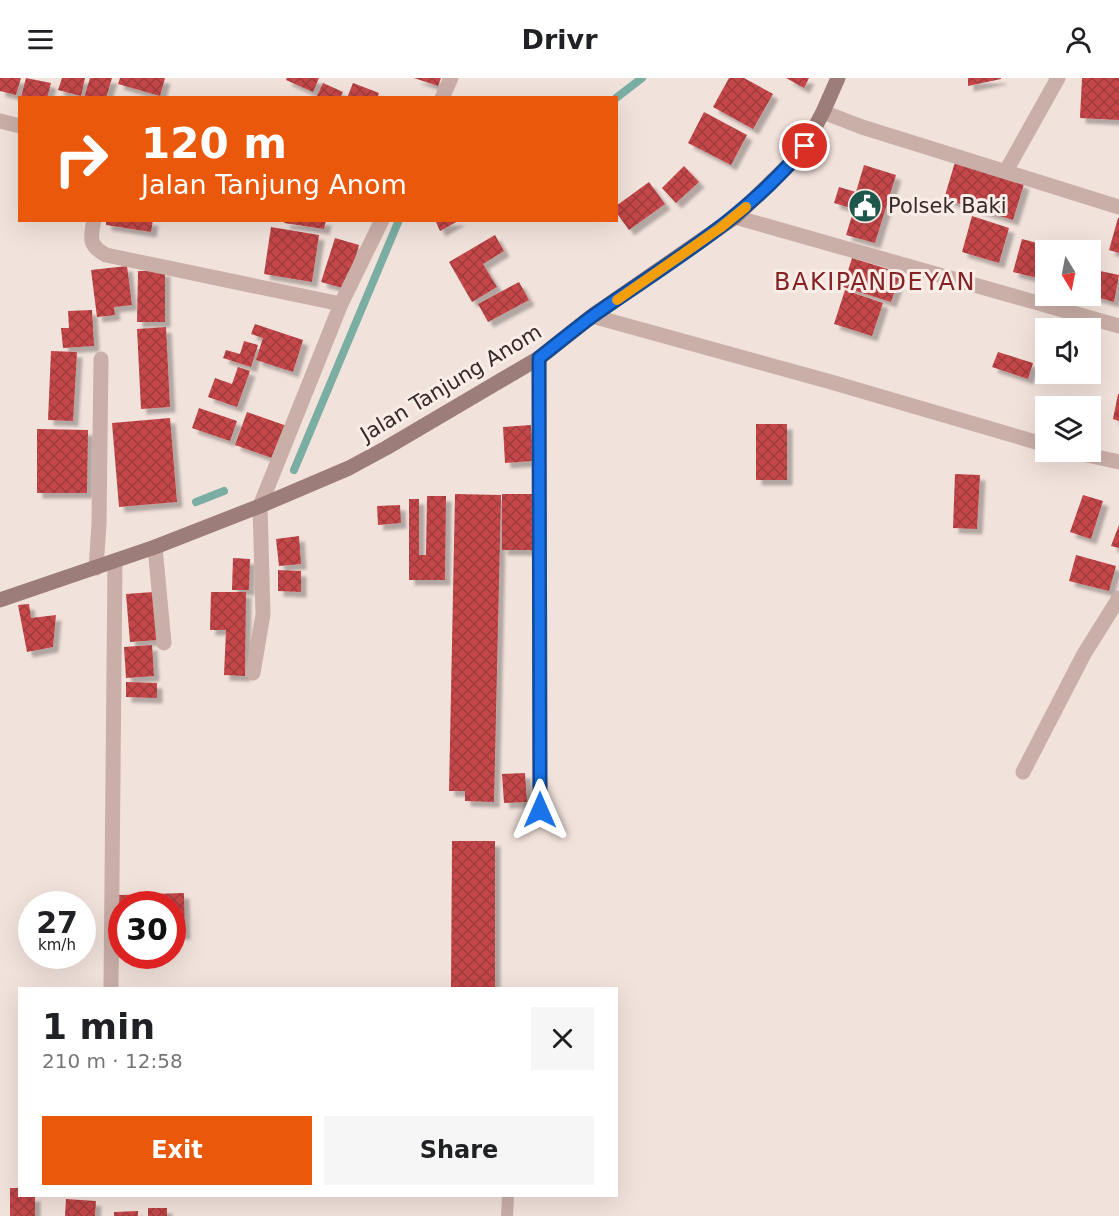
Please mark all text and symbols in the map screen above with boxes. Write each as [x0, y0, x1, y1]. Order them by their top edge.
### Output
icon: menu [24, 23, 57, 56]
icon: person [1062, 23, 1095, 56]
text: Drivr [522, 24, 597, 55]
text: 120 m [141, 119, 287, 168]
icon: right [42, 120, 120, 198]
pin [779, 120, 830, 171]
icon: arrive [788, 129, 821, 162]
text: Jalan Tanjung Anom [141, 169, 407, 200]
public building icon: Polsek Baki [847, 188, 883, 224]
place label: Polsek Baki [888, 194, 1007, 218]
north arrow [1035, 240, 1101, 306]
map controls [1035, 240, 1101, 462]
district label: BAKIPANDEYAN [774, 268, 976, 296]
button: sound [1035, 318, 1101, 384]
street label: Jalan Tanjung Anom [355, 319, 546, 448]
button: layers [1035, 396, 1101, 462]
position arrow [508, 778, 572, 842]
speed limit sign: 30 [108, 891, 186, 969]
text: 27 [36, 905, 78, 940]
text: km/h [38, 936, 76, 954]
text: 1 min [42, 1006, 155, 1047]
button: close [531, 1007, 594, 1070]
text: 210 m · 12:58 [42, 1049, 183, 1073]
button: Exit [42, 1116, 312, 1185]
button: Share [324, 1116, 594, 1185]

